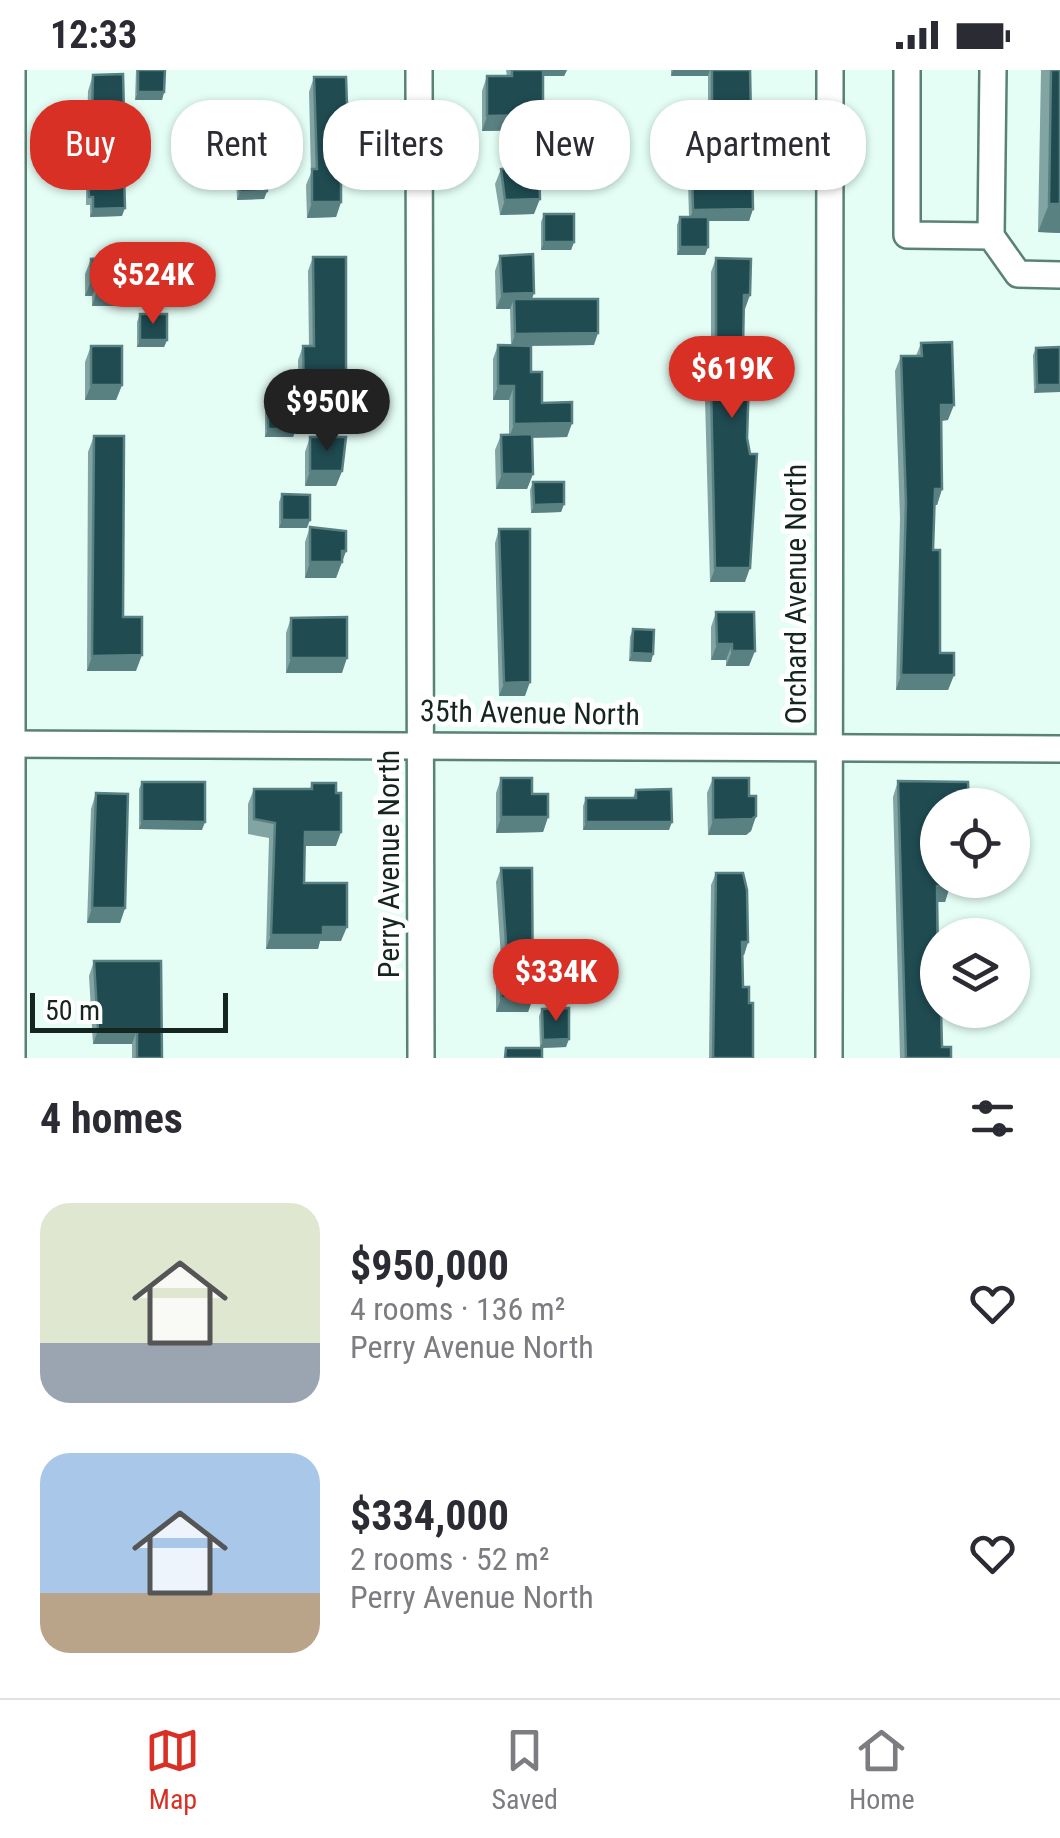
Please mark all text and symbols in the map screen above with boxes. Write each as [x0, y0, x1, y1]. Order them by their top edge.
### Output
text: 12:33 [50, 13, 137, 57]
chip: Buy [30, 100, 151, 190]
chip: Rent [171, 100, 303, 190]
chip: Filters [323, 100, 479, 190]
chip: New [499, 100, 630, 190]
chip: Apartment [650, 100, 866, 190]
pin: $524K [83, 242, 223, 327]
text: $524K [112, 255, 194, 293]
pin: $619K [662, 336, 802, 421]
text: $619K [691, 349, 773, 387]
pin: $950K [257, 369, 397, 454]
text: $950K [286, 382, 368, 420]
street label: Orchard Avenue North [778, 464, 813, 724]
street label: 35th Avenue North [420, 693, 640, 732]
street label: Perry Avenue North [371, 750, 406, 978]
map controls [920, 788, 1030, 1028]
button: locate [920, 788, 1030, 898]
button: layers [920, 918, 1030, 1028]
pin: $334K [486, 939, 626, 1024]
text: $334K [515, 952, 597, 990]
scale bar [30, 988, 228, 1033]
text: 50 m [45, 994, 100, 1027]
icon: filters [965, 1091, 1020, 1146]
text: 4 homes [40, 1094, 183, 1143]
text: $950,000 [350, 1241, 509, 1290]
icon: home [120, 1243, 240, 1363]
icon: heart [965, 1276, 1020, 1331]
text: 4 rooms · 136 m² [350, 1290, 565, 1328]
text: Perry Avenue North [350, 1328, 594, 1366]
text: $334,000 [350, 1491, 509, 1540]
icon: home [120, 1493, 240, 1613]
icon: heart [965, 1526, 1020, 1581]
text: 2 rooms · 52 m² [350, 1540, 549, 1578]
text: Perry Avenue North [350, 1578, 594, 1616]
tab: Map [145, 1723, 200, 1816]
tab: Saved [491, 1723, 558, 1816]
tab: Home [849, 1723, 915, 1816]

